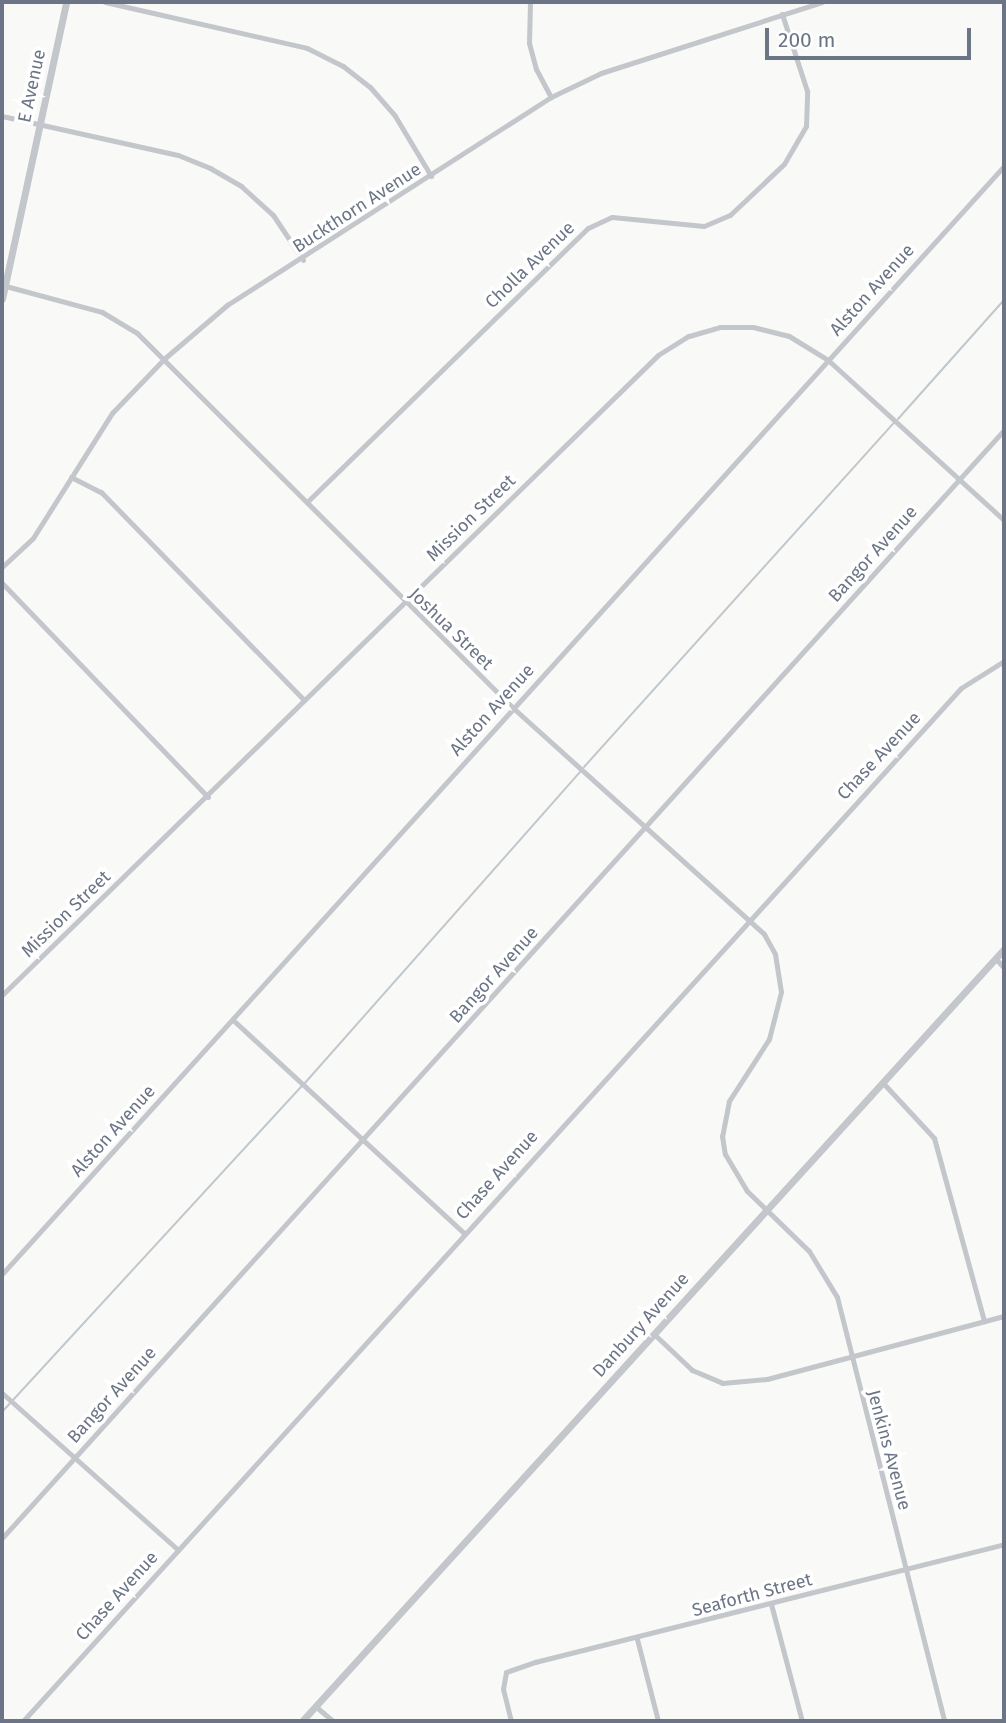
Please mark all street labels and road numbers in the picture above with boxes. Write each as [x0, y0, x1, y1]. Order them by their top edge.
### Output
street label: E Avenue [14, 47, 50, 125]
street label: Buckthorn Avenue [289, 158, 425, 258]
street label: Cholla Avenue [481, 217, 579, 313]
street label: Alston Avenue [825, 240, 919, 340]
street label: Mission Street [422, 470, 520, 566]
street label: Bangor Avenue [824, 501, 922, 607]
street label: Joshua Street [404, 583, 498, 675]
street label: Alston Avenue [445, 660, 539, 760]
street label: Chase Avenue [833, 707, 925, 805]
street label: Mission Street [17, 866, 115, 962]
street label: Bangor Avenue [445, 922, 543, 1028]
street label: Alston Avenue [66, 1081, 160, 1181]
street label: Chase Avenue [451, 1126, 543, 1224]
street label: Danbury Avenue [588, 1268, 694, 1382]
street label: Bangor Avenue [63, 1342, 161, 1448]
street label: Jenkins Avenue [863, 1388, 915, 1512]
street label: Chase Avenue [71, 1547, 163, 1645]
street label: Seaforth Street [690, 1569, 814, 1621]

